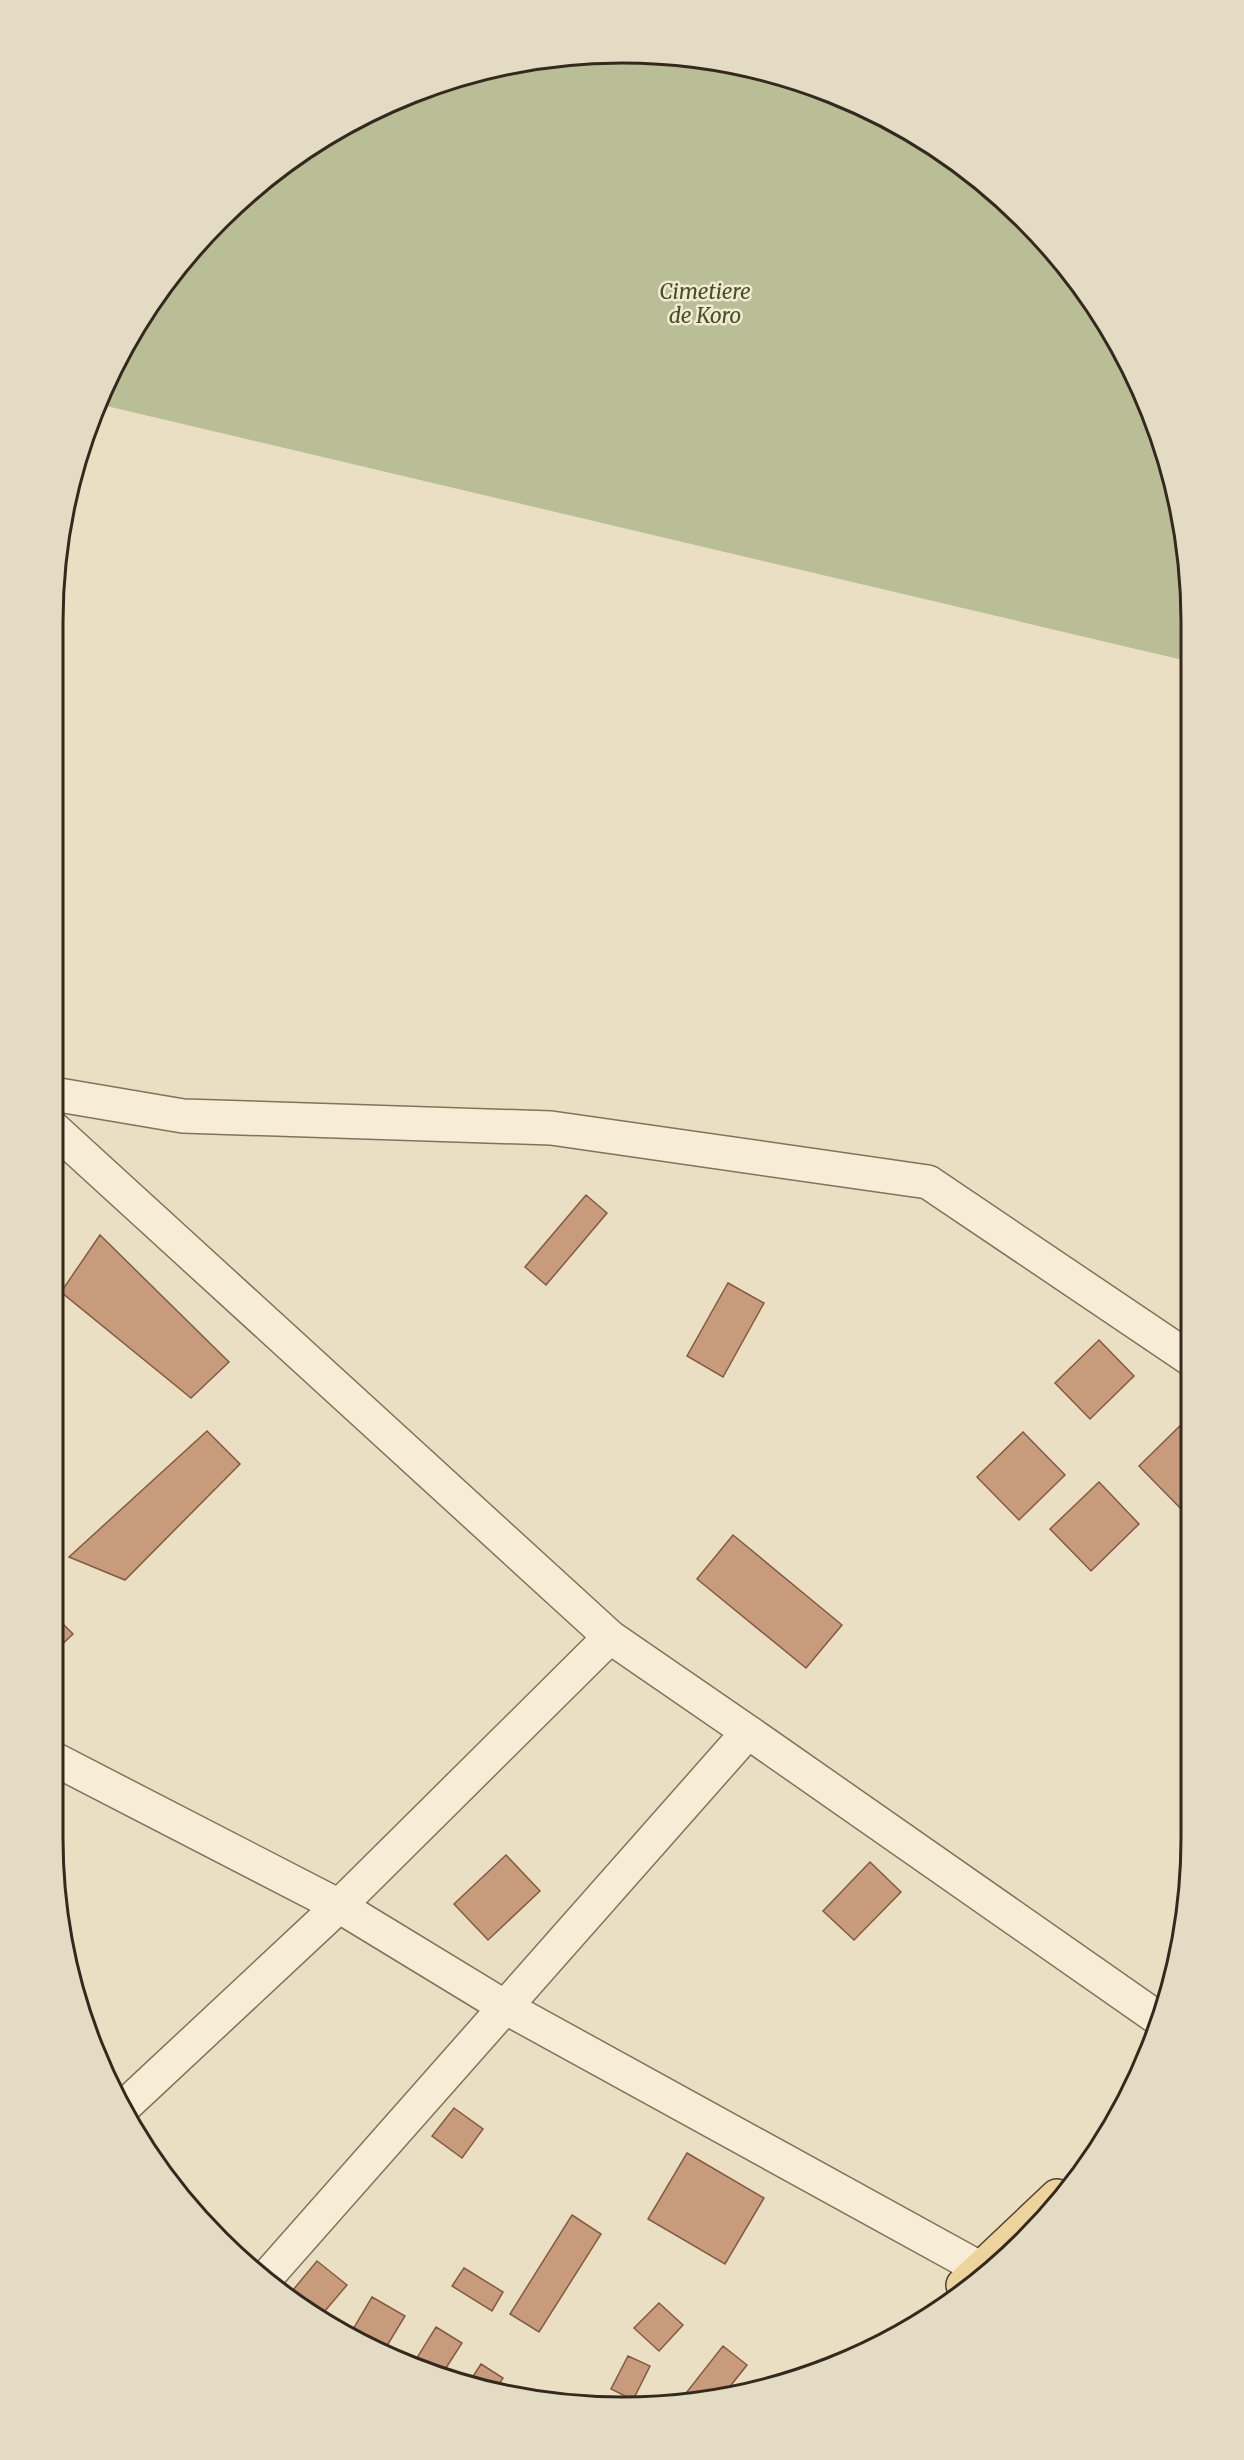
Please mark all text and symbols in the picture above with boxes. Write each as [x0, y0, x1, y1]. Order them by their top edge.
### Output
park label: Cimetiere de Koro [659, 278, 751, 329]

